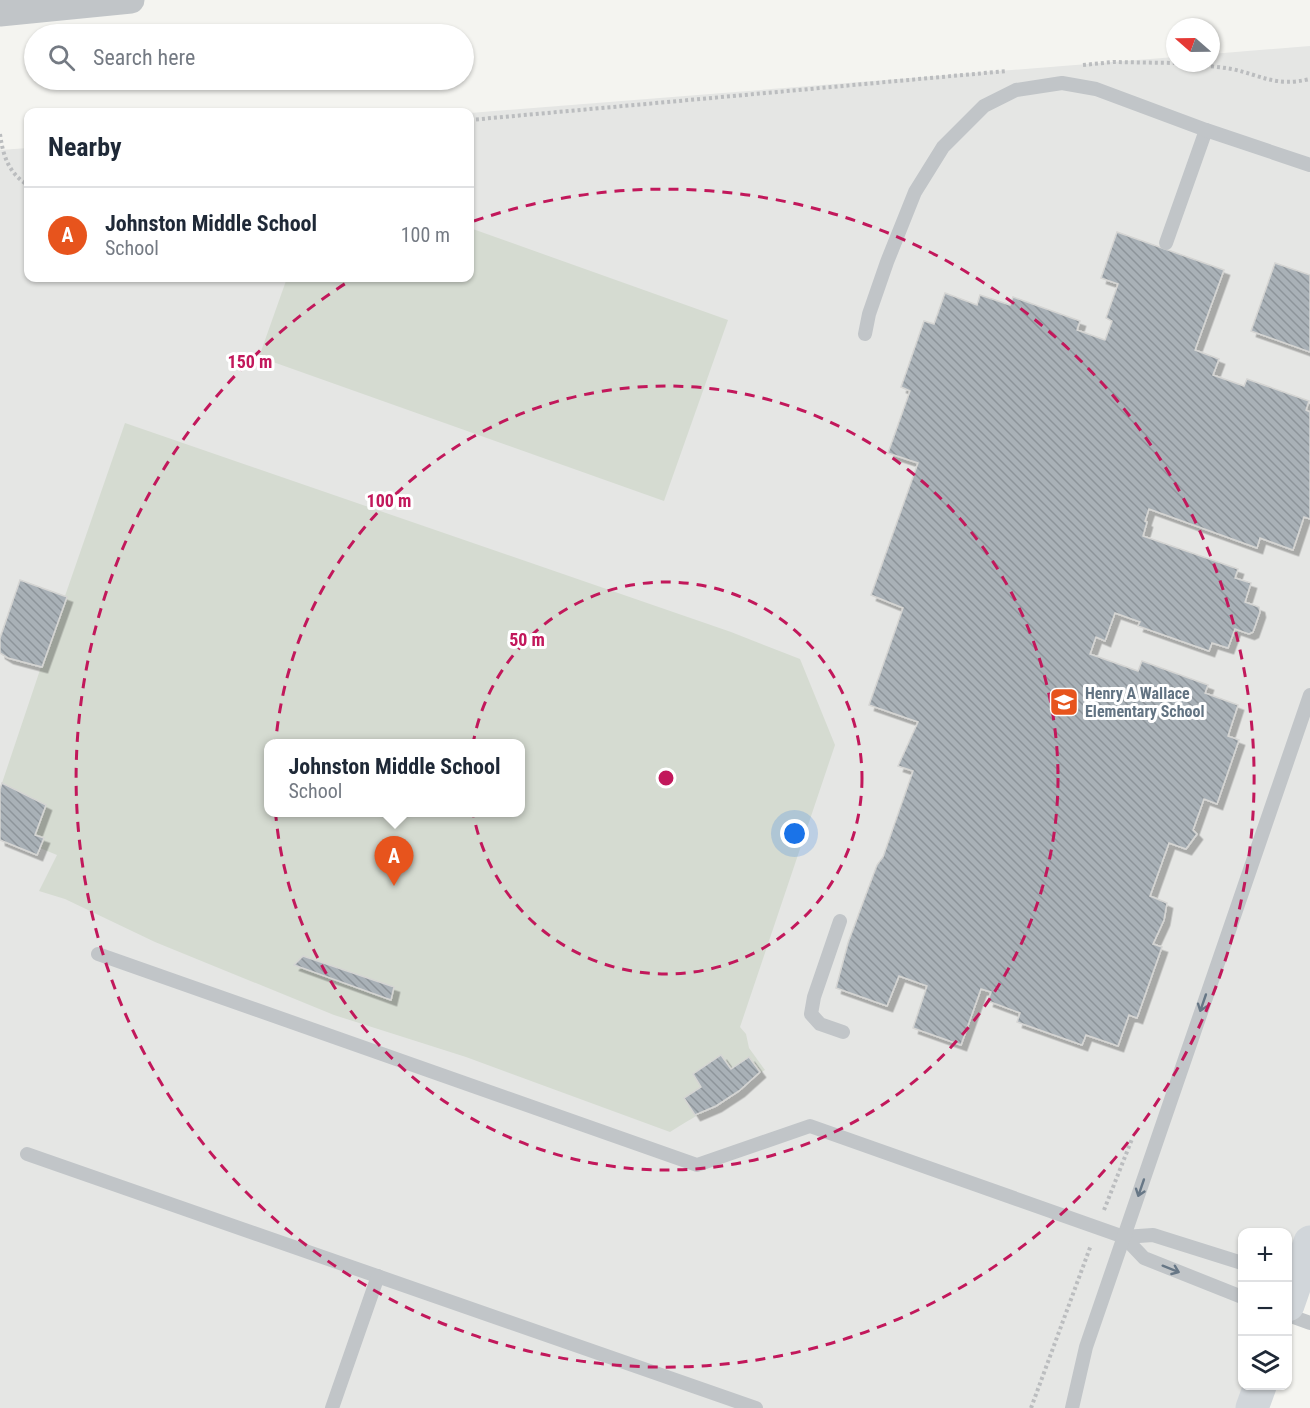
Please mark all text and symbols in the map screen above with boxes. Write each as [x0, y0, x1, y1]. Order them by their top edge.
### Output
north arrow [1166, 18, 1220, 72]
search box [24, 24, 474, 90]
icon: search [45, 41, 78, 74]
text: Search here [93, 45, 195, 70]
text: Nearby [48, 132, 122, 162]
text: Johnston Middle School [105, 211, 317, 236]
text: A [62, 223, 73, 247]
text: 100 m [401, 223, 450, 247]
text: School [105, 236, 159, 260]
text: 150 m [228, 351, 272, 372]
text: 100 m [367, 490, 411, 511]
text: 50 m [509, 629, 545, 650]
place label: Henry A Wallace Elementary School [1085, 684, 1204, 721]
school or university icon: Henry A Wallace Elementary School [1048, 686, 1080, 718]
popup [264, 739, 525, 817]
text: Johnston Middle School [288, 754, 501, 779]
centre of rings [656, 768, 676, 788]
text: School [288, 779, 342, 803]
your location [780, 819, 809, 848]
pin: A [374, 836, 414, 886]
one-way arrow [1197, 993, 1208, 1012]
one-way arrow [1134, 1178, 1145, 1197]
map controls [1238, 1228, 1292, 1390]
button: + [1238, 1228, 1292, 1282]
one-way arrow [1162, 1264, 1180, 1275]
button: − [1238, 1282, 1292, 1336]
button: layers [1238, 1336, 1292, 1390]

